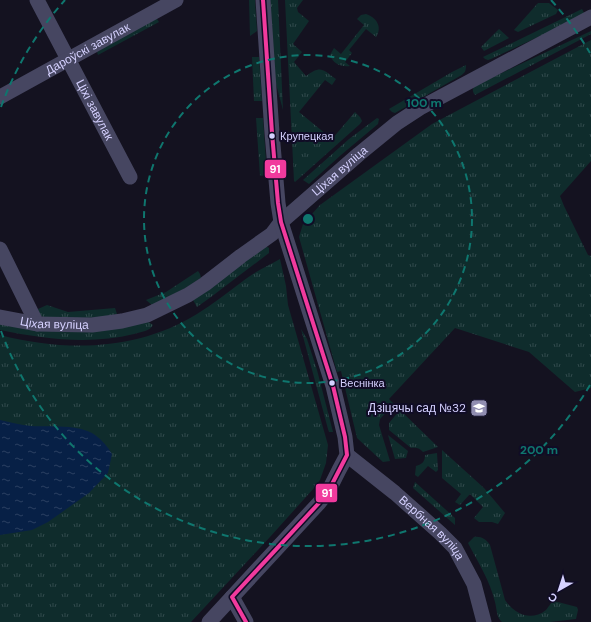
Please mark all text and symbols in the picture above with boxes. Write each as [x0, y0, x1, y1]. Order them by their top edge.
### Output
street label: Дароўскі завулак [42, 19, 133, 79]
street label: Ціхі завулак [72, 77, 118, 144]
text: 100 m [406, 95, 442, 111]
place label: Крупецкая [280, 129, 333, 143]
marker: Крупецкая [267, 131, 277, 141]
street label: Ціхая вуліца [308, 142, 371, 200]
line badge: 91 [264, 159, 287, 179]
text: 91 [270, 162, 280, 176]
centre of rings [301, 212, 315, 226]
street label: Ціхая вуліца [19, 313, 89, 333]
place label: Веснінка [340, 376, 386, 390]
marker: Веснінка [327, 378, 337, 388]
school or university icon: Дзіцячы сад №32 [469, 398, 489, 418]
place label: Дзіцячы сад №32 [368, 400, 466, 416]
text: 200 m [520, 442, 558, 458]
line badge: 91 [315, 483, 338, 503]
text: 91 [322, 486, 332, 500]
street label: Вербная вуліца [395, 492, 468, 563]
north arrow [539, 570, 579, 610]
text: С [545, 590, 560, 606]

